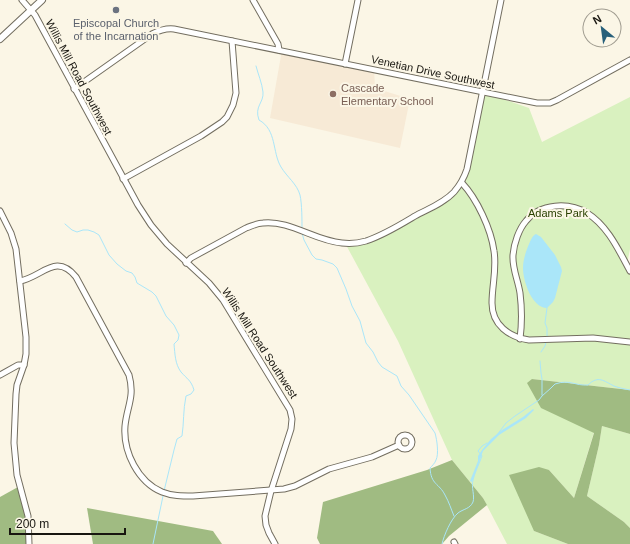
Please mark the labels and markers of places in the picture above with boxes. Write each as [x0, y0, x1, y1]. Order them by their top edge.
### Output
marker: Episcopal Church of the Incarnation [111, 5, 121, 15]
place label: Episcopal Church of the Incarnation [73, 17, 159, 42]
place label: Cascade Elementary School [341, 82, 433, 107]
marker: Cascade Elementary School [328, 89, 338, 99]

